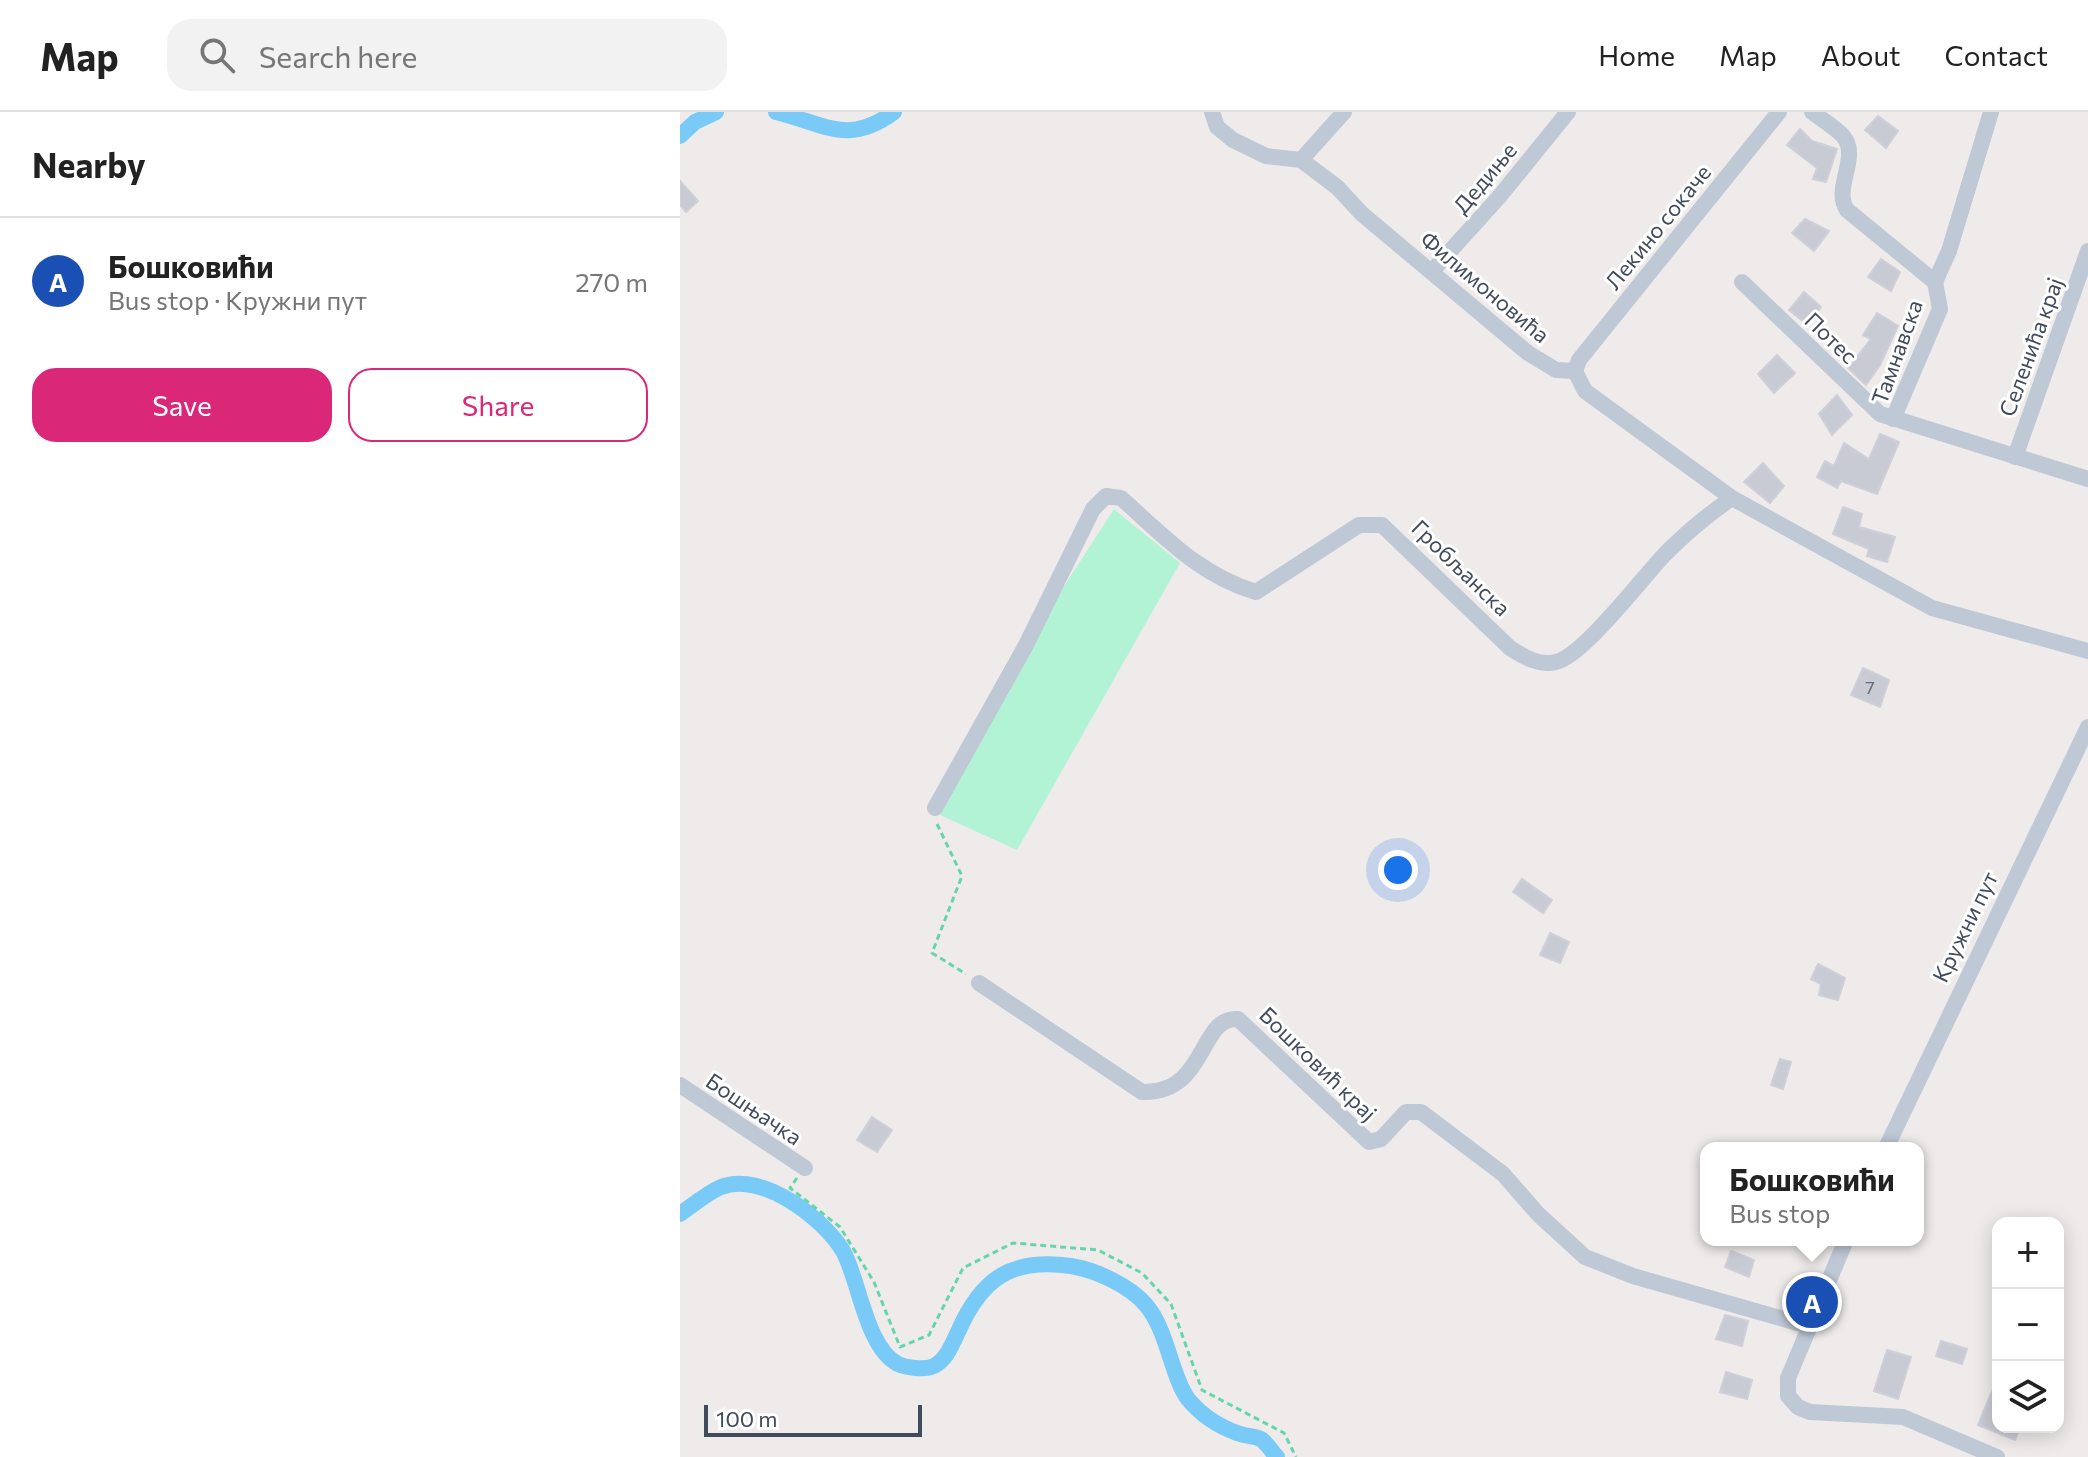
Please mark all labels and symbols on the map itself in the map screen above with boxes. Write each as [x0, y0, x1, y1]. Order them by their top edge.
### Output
street label: Дедиње [1447, 137, 1522, 219]
street label: Лекино сокаче [1599, 159, 1716, 295]
street label: Филимоновића [1416, 225, 1555, 348]
street label: Селенића крај [1993, 274, 2068, 420]
street label: Тамнавска [1865, 296, 1928, 408]
street label: Потес [1800, 306, 1863, 369]
street label: Гробљанска [1407, 514, 1516, 621]
house number: 7 [1865, 676, 1875, 698]
your location [1378, 850, 1418, 890]
street label: Кружни пут [1926, 867, 2003, 987]
street label: Бошковић крај [1254, 1001, 1383, 1126]
street label: Бошњачка [701, 1067, 807, 1151]
pin: A [1786, 1272, 1838, 1332]
scale bar [704, 1401, 922, 1437]

